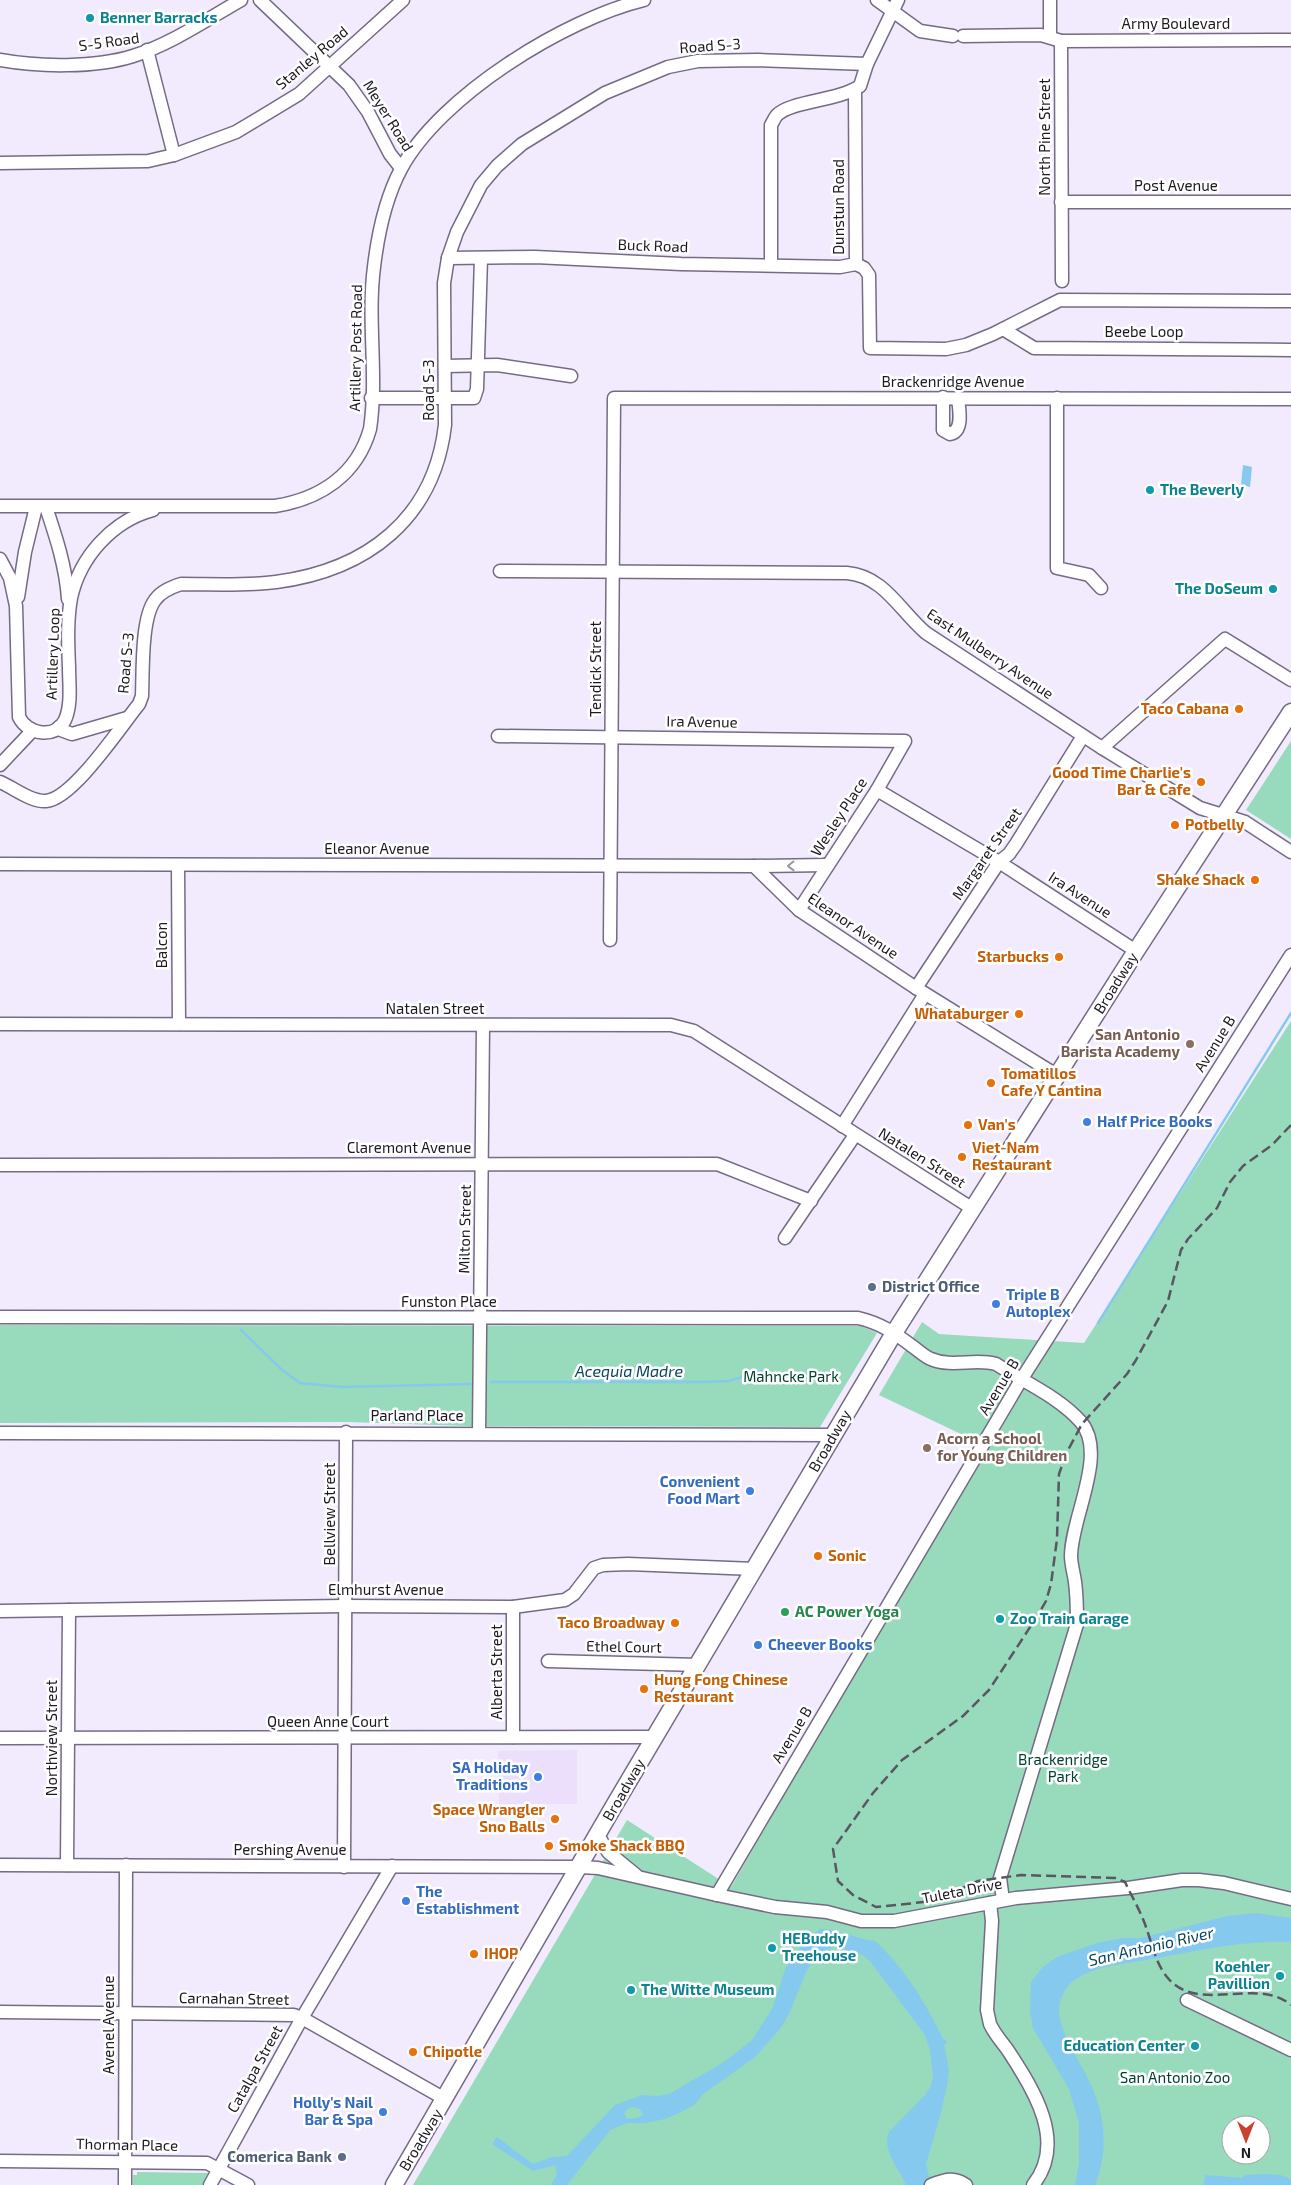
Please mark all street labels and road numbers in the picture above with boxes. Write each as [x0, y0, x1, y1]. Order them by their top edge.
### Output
street label: Army Boulevard [1122, 14, 1230, 32]
street label: Stanley Road [272, 22, 351, 93]
street label: S-5 Road [77, 28, 140, 54]
street label: Road S-3 [679, 34, 741, 56]
street label: Meyer Road [360, 77, 418, 154]
street label: North Pine Street [1035, 78, 1053, 196]
street label: Dunstun Road [829, 159, 847, 255]
street label: Post Avenue [1134, 176, 1218, 194]
street label: Buck Road [617, 235, 689, 255]
street label: Artillery Post Road [345, 284, 365, 412]
street label: Beebe Loop [1105, 322, 1183, 340]
street label: Road S-3 [419, 359, 437, 421]
street label: Brackenridge Avenue [881, 372, 1025, 390]
street label: East Mulberry Avenue [924, 604, 1057, 702]
street label: Artillery Loop [41, 608, 63, 700]
street label: Tendick Street [586, 621, 604, 717]
street label: Road S-3 [113, 632, 137, 694]
street label: Ira Avenue [666, 711, 738, 731]
street label: Wesley Place [806, 774, 870, 859]
street label: Margaret Street [948, 804, 1025, 903]
street label: Eleanor Avenue [324, 839, 430, 857]
street label: Ira Avenue [1046, 867, 1115, 921]
street label: Eleanor Avenue [805, 888, 902, 962]
street label: Balcon [152, 922, 170, 968]
street label: Broadway [1089, 948, 1141, 1016]
street label: Natalen Street [385, 999, 485, 1017]
street label: Avenue B [1190, 1012, 1238, 1075]
street label: Natalen Street [876, 1123, 970, 1191]
street label: Claremont Avenue [347, 1138, 471, 1156]
street label: Milton Street [454, 1184, 474, 1274]
street label: Funston Place [401, 1292, 497, 1310]
street label: Avenue B [974, 1355, 1022, 1418]
street label: Parland Place [370, 1406, 464, 1424]
street label: Broadway [804, 1406, 854, 1475]
street label: Bellview Street [320, 1462, 338, 1565]
street label: Elmhurst Avenue [328, 1580, 444, 1598]
street label: Alberta Street [487, 1624, 505, 1720]
street label: Ethel Court [586, 1636, 662, 1656]
street label: Northview Street [42, 1680, 60, 1796]
street label: Avenue B [767, 1703, 815, 1766]
street label: Queen Anne Court [267, 1712, 389, 1731]
street label: Broadway [598, 1755, 648, 1824]
street label: Pershing Avenue [233, 1840, 347, 1858]
street label: Tuleta Drive [920, 1873, 1003, 1907]
street label: Avenel Avenue [99, 1975, 117, 2075]
street label: Carnahan Street [179, 1988, 290, 2008]
street label: Catalpa Street [223, 2021, 286, 2115]
street label: Broadway [395, 2105, 446, 2174]
street label: Thorman Place [76, 2134, 178, 2154]

